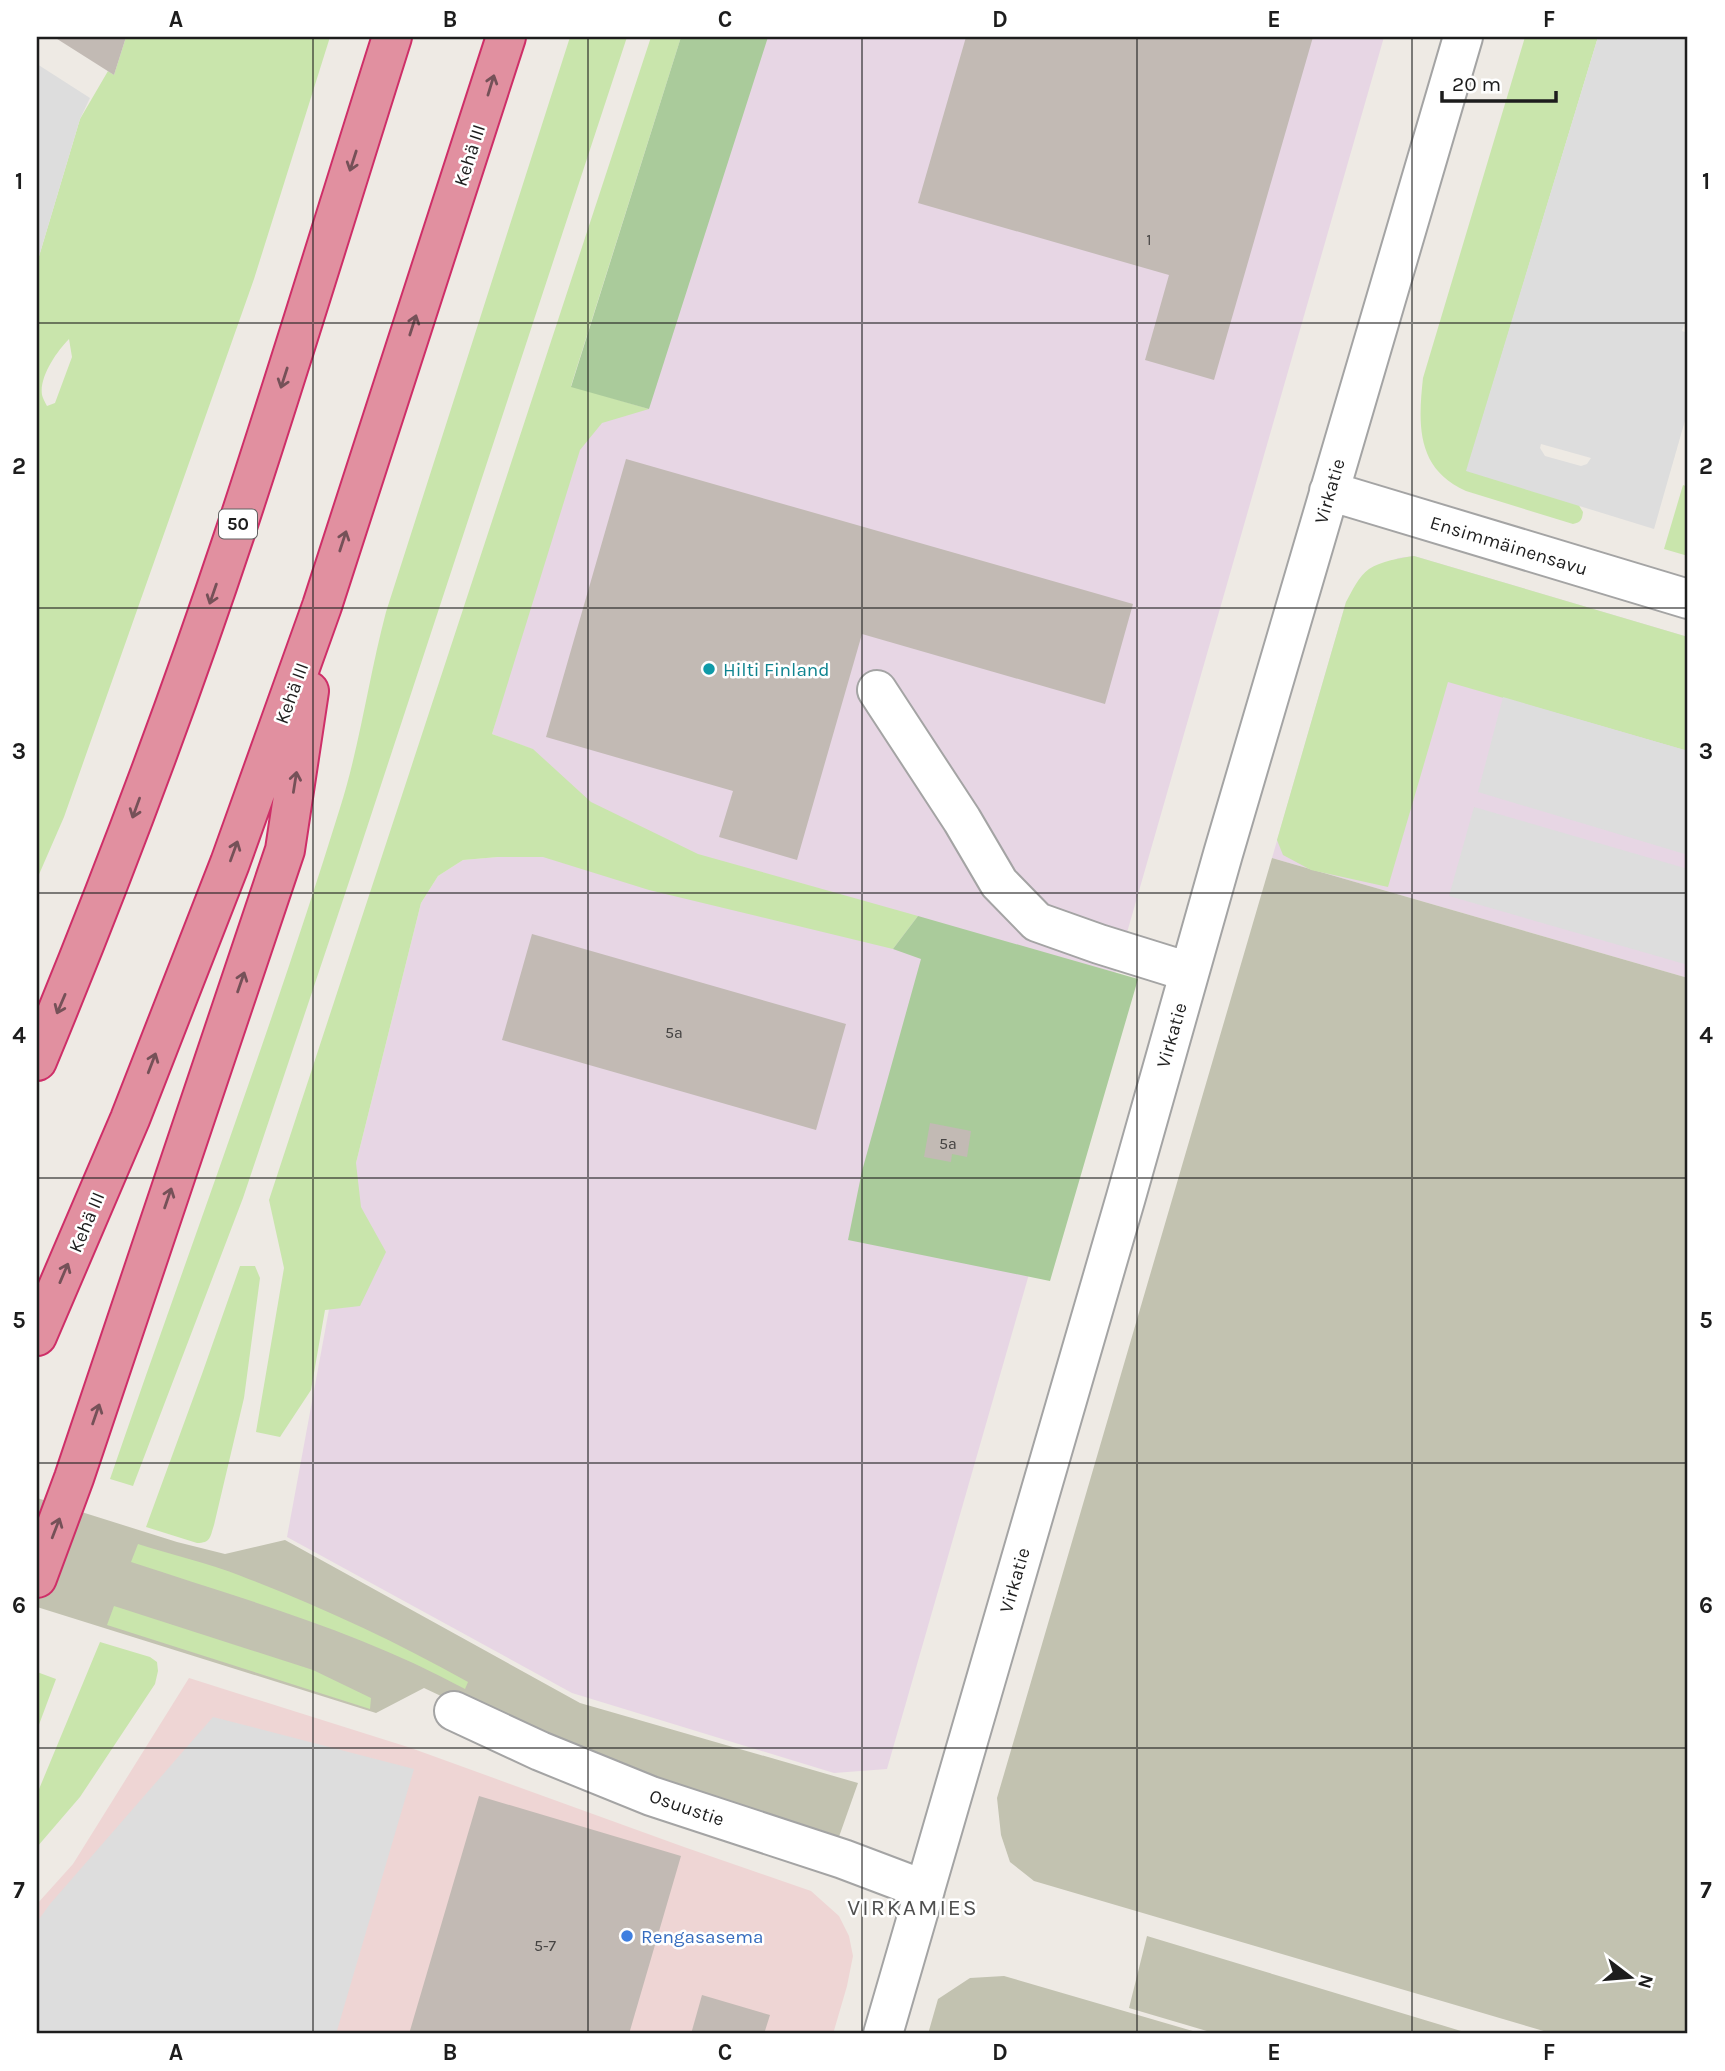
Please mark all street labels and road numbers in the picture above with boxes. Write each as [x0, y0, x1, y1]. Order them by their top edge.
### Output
street label: Kehä III [450, 122, 490, 189]
street label: Virkatie [1310, 456, 1350, 526]
road number: 50 [219, 510, 257, 538]
street label: Ensimmäinensavu [1427, 512, 1590, 580]
street label: Kehä III [271, 660, 313, 727]
street label: Virkatie [1152, 1000, 1192, 1070]
street label: Kehä III [64, 1189, 109, 1256]
street label: Virkatie [995, 1545, 1035, 1615]
street label: Osuustie [646, 1785, 727, 1831]

